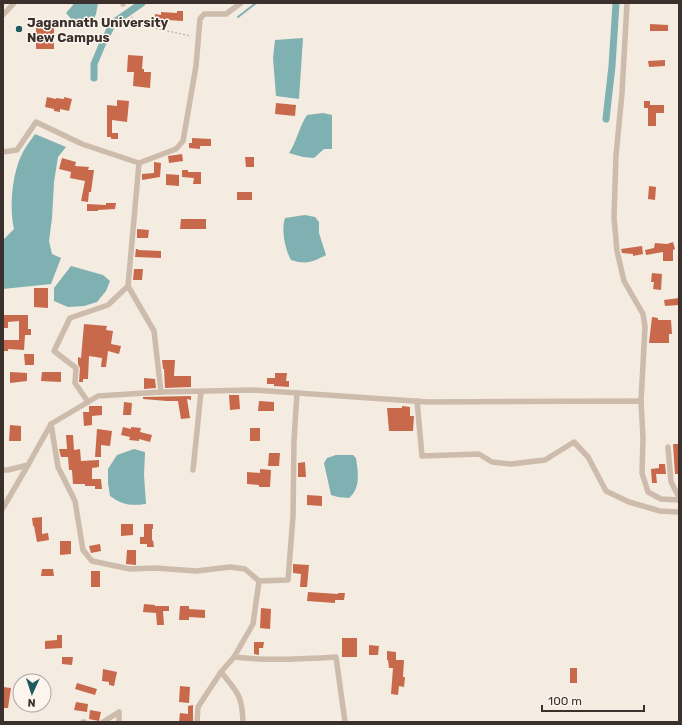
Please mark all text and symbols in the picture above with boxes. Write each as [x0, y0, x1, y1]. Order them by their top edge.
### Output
place label: Jagannath University New Campus [27, 15, 168, 45]
marker: Jagannath University New Campus [14, 24, 24, 34]
north arrow [12, 673, 52, 713]
scale bar [542, 687, 644, 713]
text: 100 m [548, 694, 582, 708]
text: N [27, 696, 36, 709]

